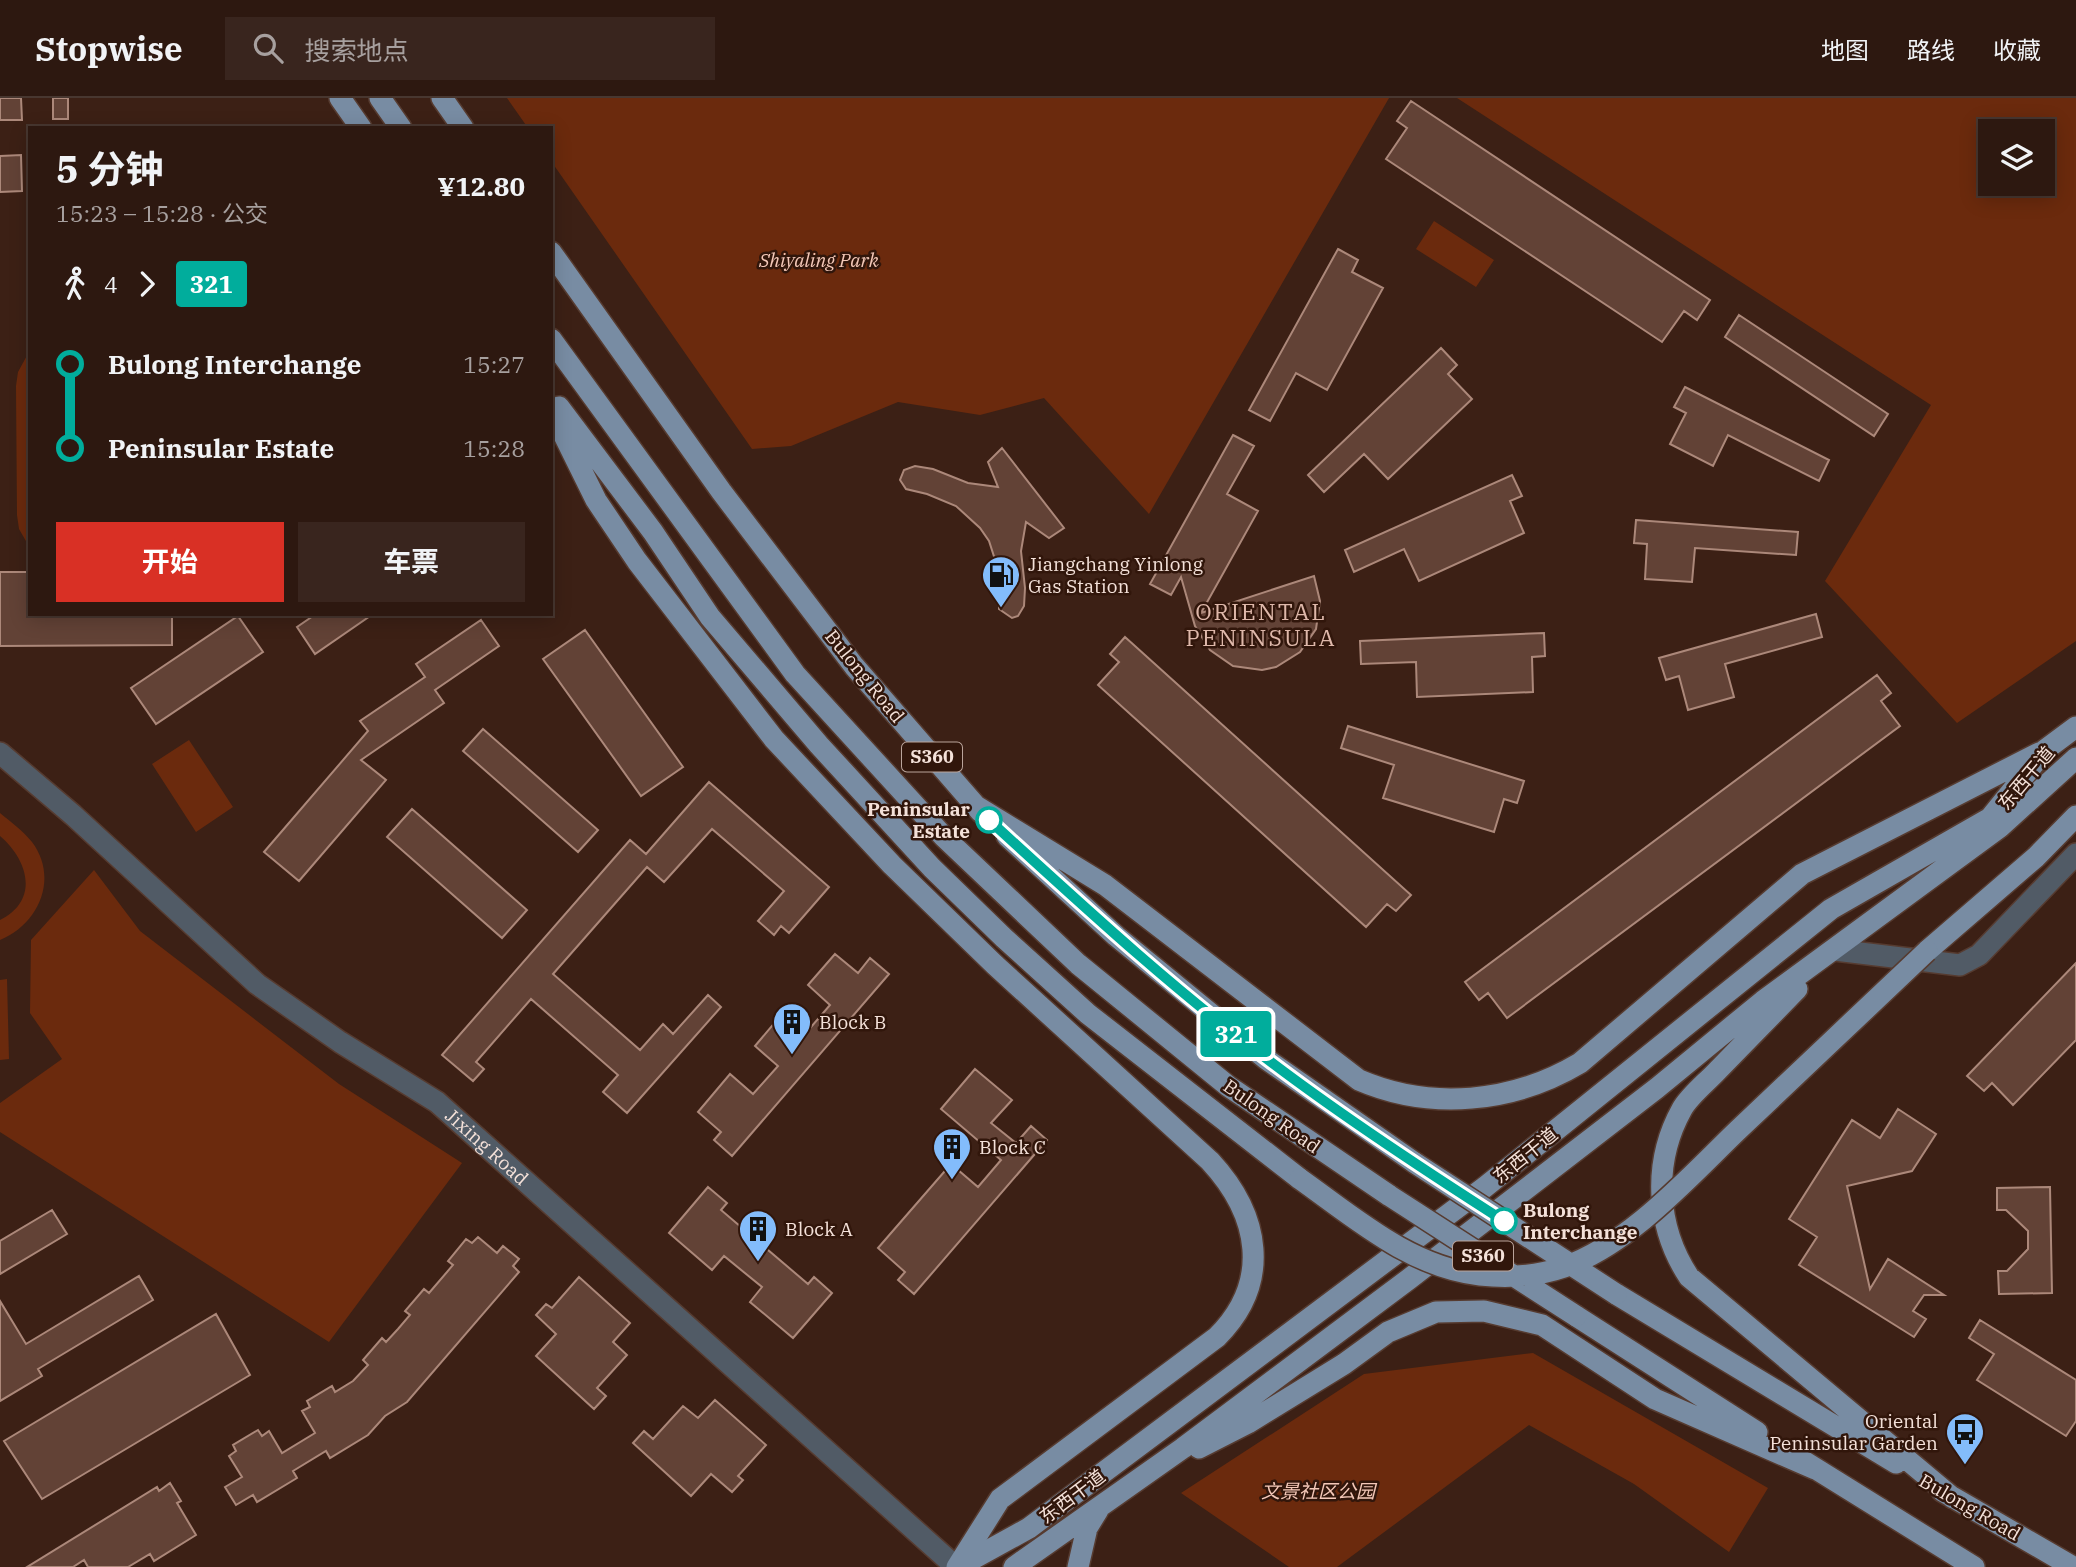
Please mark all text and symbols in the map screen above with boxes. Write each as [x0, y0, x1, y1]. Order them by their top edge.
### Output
search box [225, 17, 715, 80]
text: Stopwise [35, 27, 183, 70]
icon: search [249, 29, 287, 67]
text: 搜索地点 [305, 33, 409, 67]
text: 地图 [1821, 34, 1869, 66]
text: 路线 [1907, 34, 1955, 66]
text: 收藏 [1993, 34, 2041, 66]
map controls [1978, 119, 2055, 196]
button: layers [1978, 119, 2055, 196]
text: 5 分钟 [56, 144, 164, 193]
text: ¥12.80 [438, 169, 525, 203]
text: 15:23 – 15:28 · 公交 [56, 198, 268, 228]
park label: Shiyaling Park [758, 248, 880, 272]
icon: walk [56, 265, 94, 303]
icon: forward [128, 265, 166, 303]
text: 321 [190, 268, 233, 300]
text: 4 [104, 269, 118, 299]
text: Bulong Interchange [108, 347, 361, 381]
text: 15:27 [463, 349, 525, 379]
text: Peninsular Estate [108, 431, 334, 465]
text: 15:28 [463, 433, 525, 463]
button: 开始 [56, 522, 284, 602]
button: 车票 [298, 522, 525, 602]
place label: Jiangchang Yinlong Gas Station [1028, 552, 1204, 598]
fuel station icon: Jiangchang Yinlong Gas Station [980, 554, 1022, 609]
district label: ORIENTAL PENINSULA [1186, 596, 1336, 652]
street label: Bulong Road [820, 625, 910, 727]
street label: 东西干道 [1992, 741, 2060, 815]
road number: S360 [902, 742, 962, 772]
place label: Peninsular Estate [867, 797, 971, 843]
marker: Peninsular Estate [976, 807, 1002, 833]
building icon: Block B [771, 1001, 813, 1056]
place label: Block B [819, 1010, 886, 1034]
line badge: 321 [1196, 1011, 1276, 1057]
text: 321 [1214, 1018, 1258, 1050]
street label: Bulong Road [1219, 1074, 1325, 1158]
street label: Jixing Road [440, 1103, 534, 1190]
street label: 东西干道 [1488, 1122, 1562, 1188]
building icon: Block C [931, 1126, 973, 1181]
place label: Block C [979, 1135, 1046, 1159]
place label: Bulong Interchange [1523, 1198, 1638, 1244]
building icon: Block A [737, 1208, 779, 1263]
marker: Bulong Interchange [1491, 1208, 1517, 1234]
place label: Block A [785, 1217, 853, 1241]
road number: S360 [1453, 1241, 1513, 1270]
place label: Oriental Peninsular Garden [1770, 1409, 1938, 1455]
bus stop icon: Oriental Peninsular Garden [1944, 1411, 1986, 1466]
street label: 东西干道 [1034, 1464, 1110, 1528]
street label: Bulong Road [1915, 1468, 2025, 1546]
park label: 文景社区公园 [1261, 1479, 1378, 1503]

